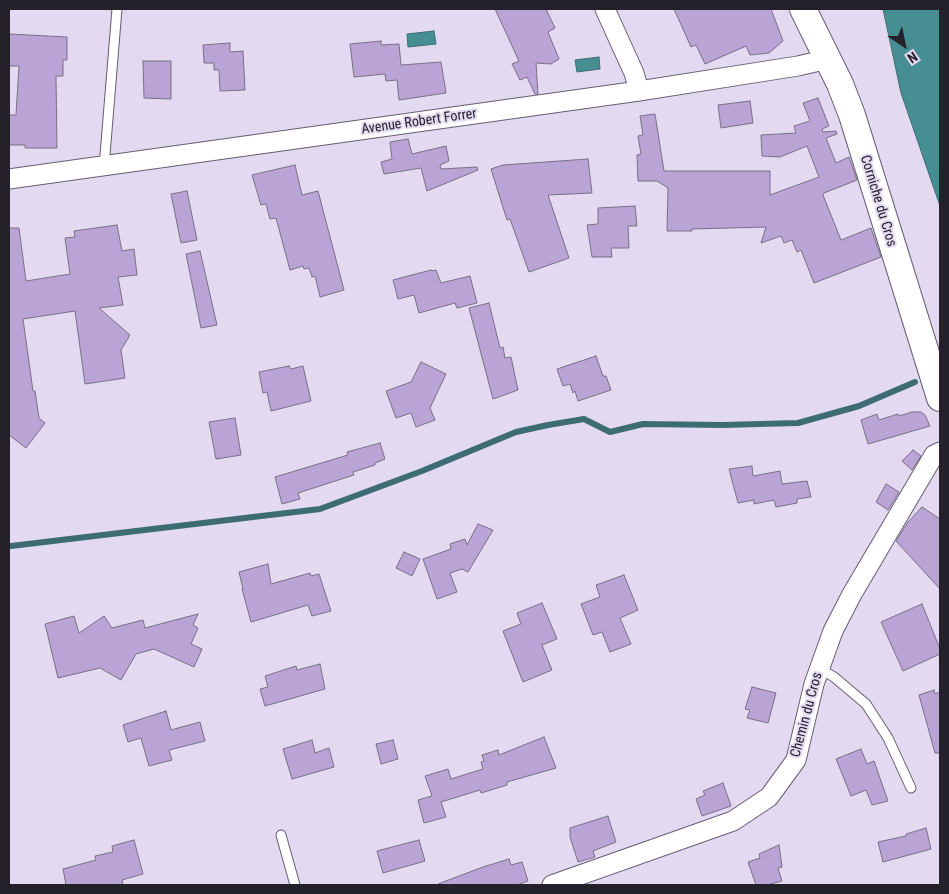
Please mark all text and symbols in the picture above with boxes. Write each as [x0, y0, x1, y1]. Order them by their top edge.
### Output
north arrow [879, 20, 929, 70]
text: N [904, 48, 920, 66]
street label: Avenue Robert Forrer [360, 106, 478, 138]
street label: Corniche du Cros [856, 153, 900, 249]
street label: Chemin du Cros [788, 671, 826, 759]

